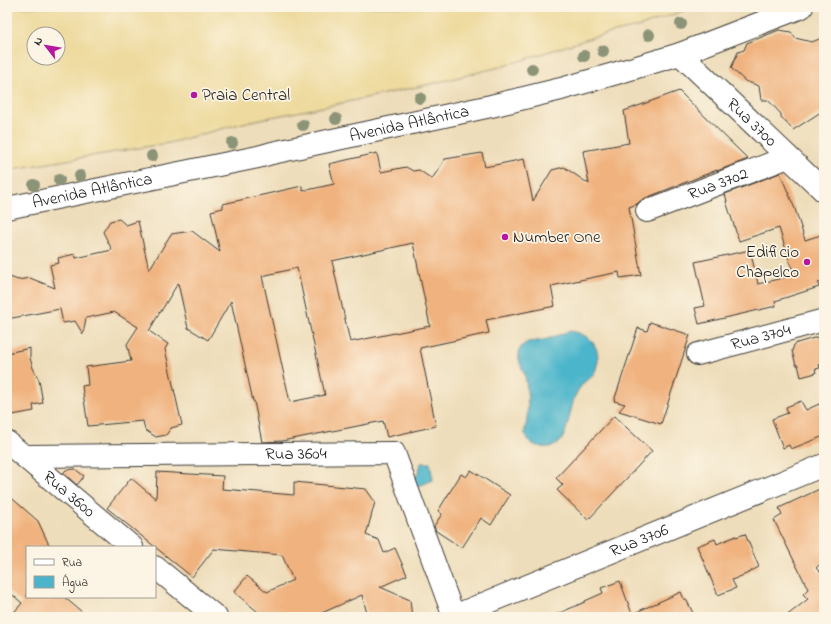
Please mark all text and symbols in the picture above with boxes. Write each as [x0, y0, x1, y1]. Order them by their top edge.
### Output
north arrow [26, 26, 66, 66]
text: N [30, 34, 47, 49]
place label: Praia Central [202, 83, 290, 108]
marker: Praia Central [189, 90, 199, 100]
street label: Rua 3700 [721, 92, 783, 152]
street label: Avenida Atlântica [347, 99, 471, 149]
street label: Rua 3702 [684, 161, 752, 207]
street label: Avenida Atlântica [30, 166, 154, 215]
place label: Number One [513, 225, 601, 250]
marker: Number One [500, 232, 510, 242]
place label: Edificio Chapelco [736, 240, 799, 285]
marker: Edificio Chapelco [802, 257, 812, 267]
street label: Rua 3704 [728, 317, 793, 357]
street label: Rua 3604 [265, 441, 327, 467]
street label: Rua 3600 [37, 465, 101, 524]
street label: Rua 3706 [606, 517, 673, 564]
legend [26, 546, 156, 598]
text: Rua [62, 554, 82, 572]
text: Água [62, 573, 88, 593]

